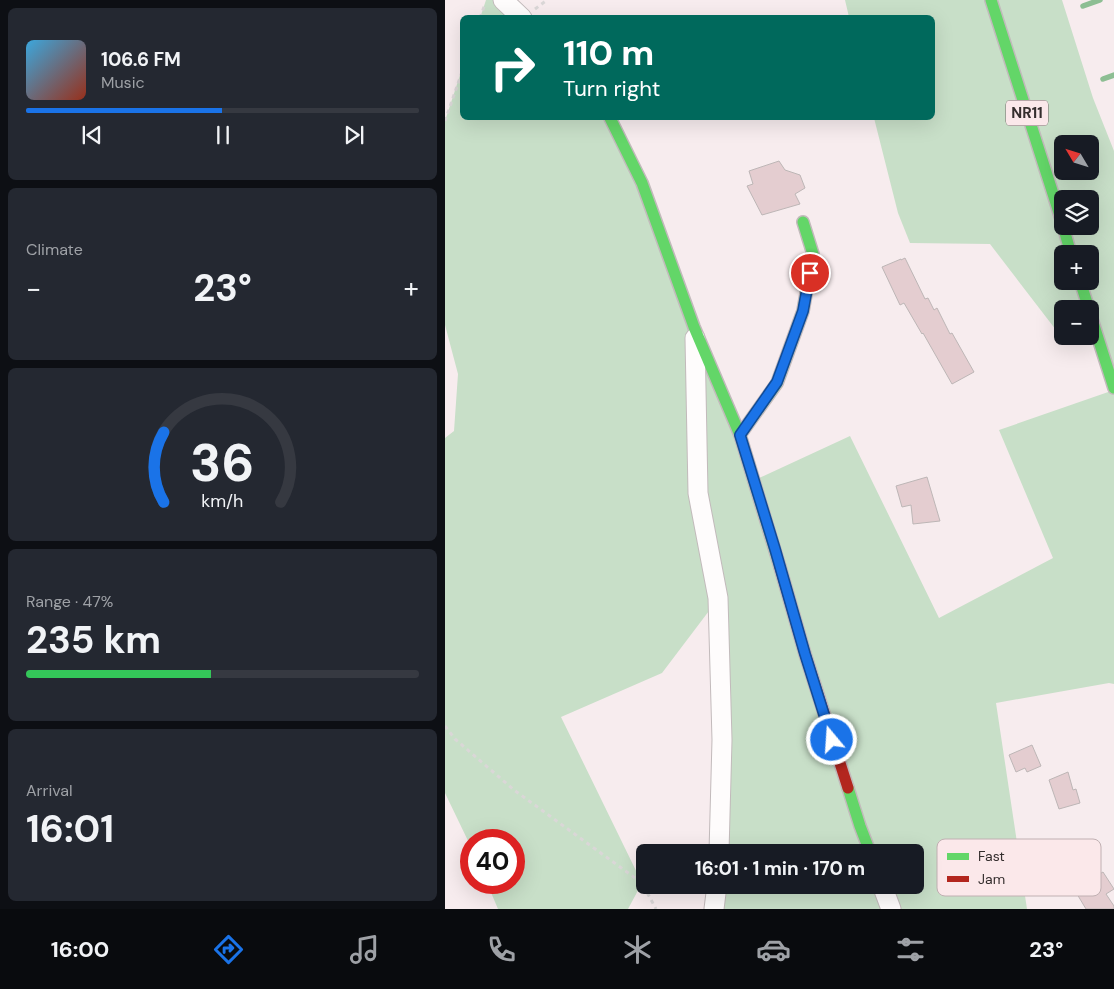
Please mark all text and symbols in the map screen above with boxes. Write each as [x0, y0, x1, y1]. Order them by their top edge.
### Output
text: 110 m [563, 30, 654, 76]
icon: right [480, 35, 545, 100]
text: 106.6 FM [101, 47, 181, 72]
text: Music [101, 72, 145, 93]
text: Turn right [563, 74, 660, 103]
road number: NR11 [1006, 100, 1048, 126]
icon: previous [78, 121, 106, 149]
icon: pause [209, 121, 237, 149]
icon: next [340, 121, 368, 149]
north arrow [1054, 135, 1099, 180]
map controls [1054, 135, 1099, 345]
button: layers [1054, 190, 1099, 235]
text: Climate [26, 239, 83, 260]
button: + [1054, 245, 1099, 290]
pin [789, 252, 831, 294]
icon: arrive [796, 259, 824, 287]
text: 23° [193, 263, 252, 313]
text: − [26, 270, 41, 307]
text: + [404, 270, 419, 307]
button: − [1054, 300, 1099, 345]
text: 36 [190, 429, 255, 497]
text: km/h [201, 489, 244, 513]
text: Range · 47% [26, 591, 113, 612]
text: 235 km [26, 615, 161, 665]
position arrow [805, 713, 857, 765]
text: Arrival [26, 780, 73, 801]
text: 16:01 [26, 804, 114, 854]
speed limit sign: 40 [460, 829, 525, 894]
legend [937, 839, 1101, 896]
text: Fast [978, 847, 1005, 865]
text: 16:01 · 1 min · 170 m [695, 856, 865, 881]
text: Jam [978, 870, 1005, 888]
icon: directions [211, 932, 246, 967]
icon: music [347, 932, 382, 967]
icon: phone [484, 932, 519, 967]
icon: climate [620, 932, 655, 967]
icon: car [756, 932, 791, 967]
icon: filters [893, 932, 928, 967]
text: 16:00 [51, 935, 109, 964]
text: 23° [1029, 935, 1063, 964]

